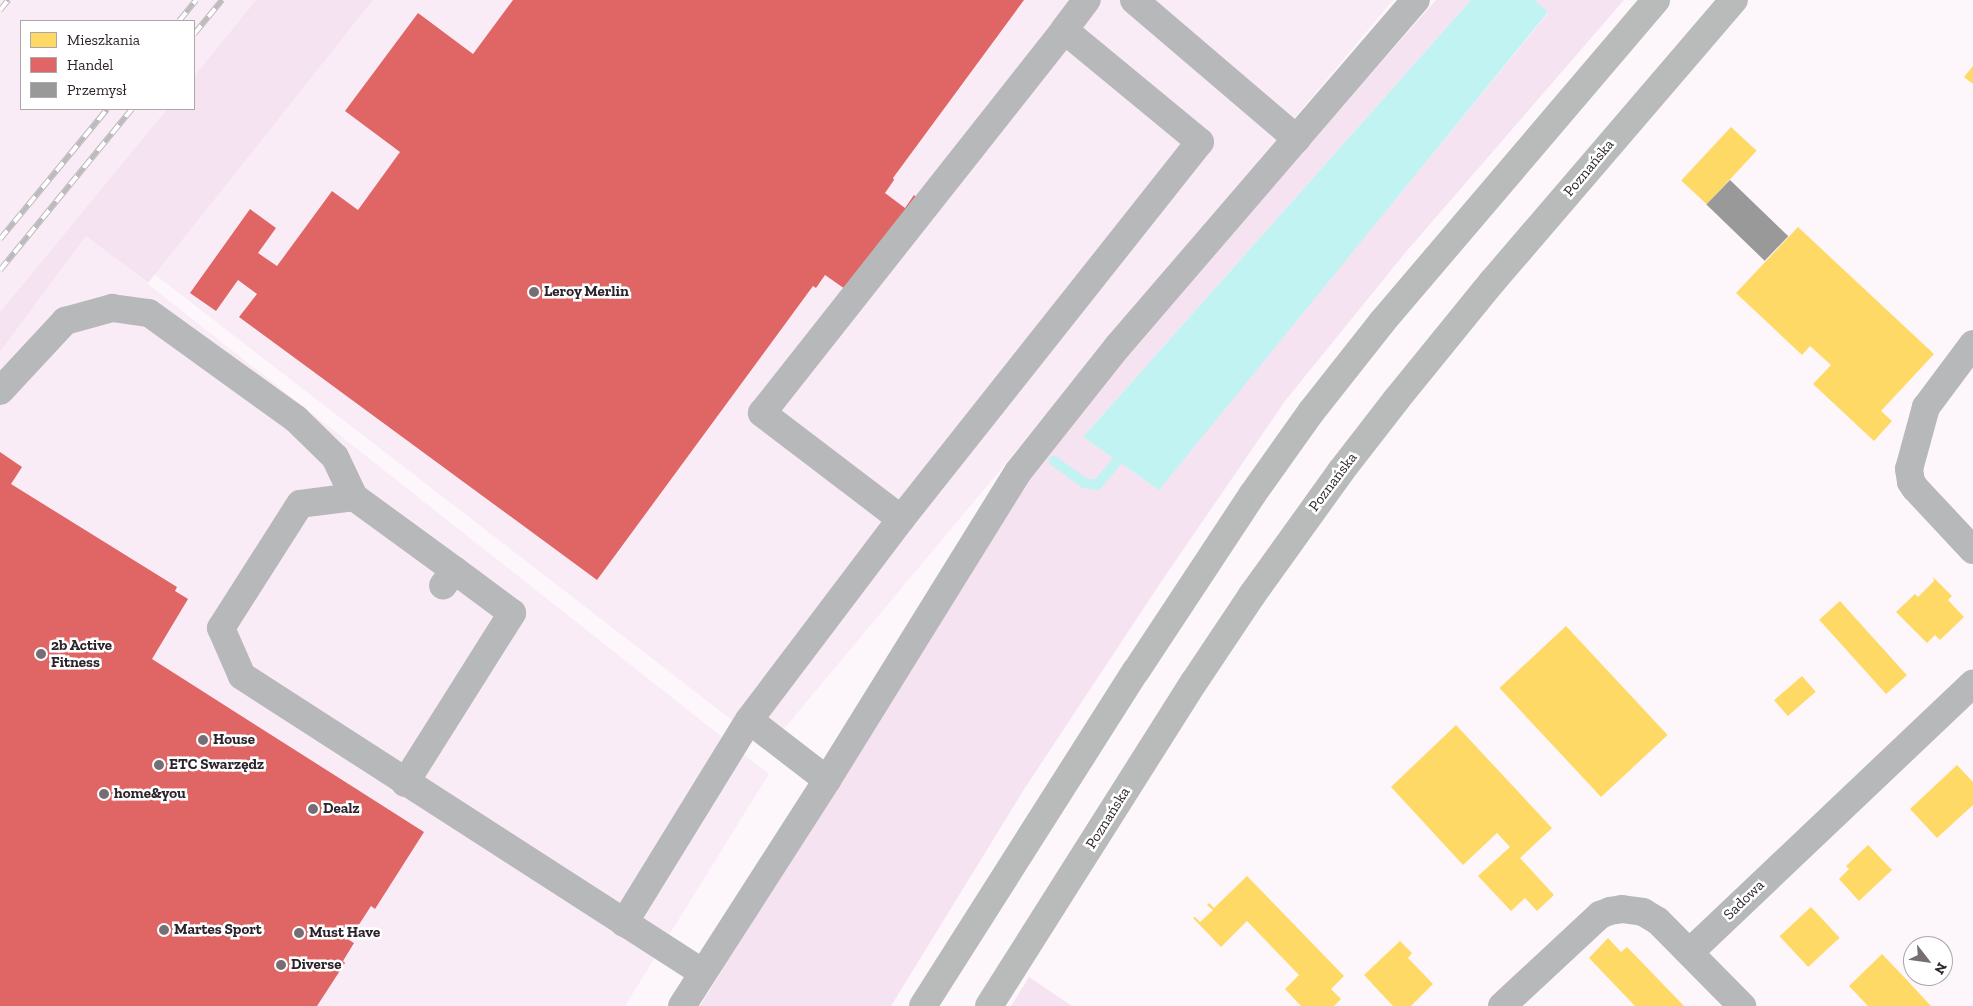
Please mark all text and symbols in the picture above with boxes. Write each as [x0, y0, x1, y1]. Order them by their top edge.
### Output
legend [20, 20, 195, 110]
text: Mieszkania [67, 31, 140, 49]
text: Handel [67, 56, 113, 74]
text: Przemysł [67, 81, 127, 99]
street label: Poznańska [1560, 136, 1618, 200]
place label: Leroy Merlin [544, 283, 629, 301]
marker: Leroy Merlin [528, 286, 540, 298]
street label: Poznańska [1305, 449, 1361, 515]
place label: 2b Active Fitness [51, 636, 112, 671]
marker: 2b Active Fitness [35, 648, 47, 660]
place label: House [213, 731, 255, 749]
marker: House [197, 734, 209, 746]
place label: ETC Swarzędz [169, 756, 264, 774]
marker: ETC Swarzędz [153, 759, 165, 771]
street label: Poznańska [1082, 784, 1134, 852]
place label: home&you [114, 785, 186, 803]
marker: home&you [98, 788, 110, 800]
place label: Dealz [323, 800, 360, 818]
marker: Dealz [307, 803, 319, 815]
street label: Sadowa [1720, 876, 1768, 924]
place label: Martes Sport [174, 921, 262, 939]
marker: Martes Sport [158, 924, 170, 936]
place label: Must Have [309, 924, 380, 942]
marker: Must Have [293, 927, 305, 939]
north arrow [1903, 936, 1953, 986]
place label: Diverse [291, 956, 341, 974]
marker: Diverse [275, 959, 287, 971]
text: N [1931, 959, 1951, 977]

